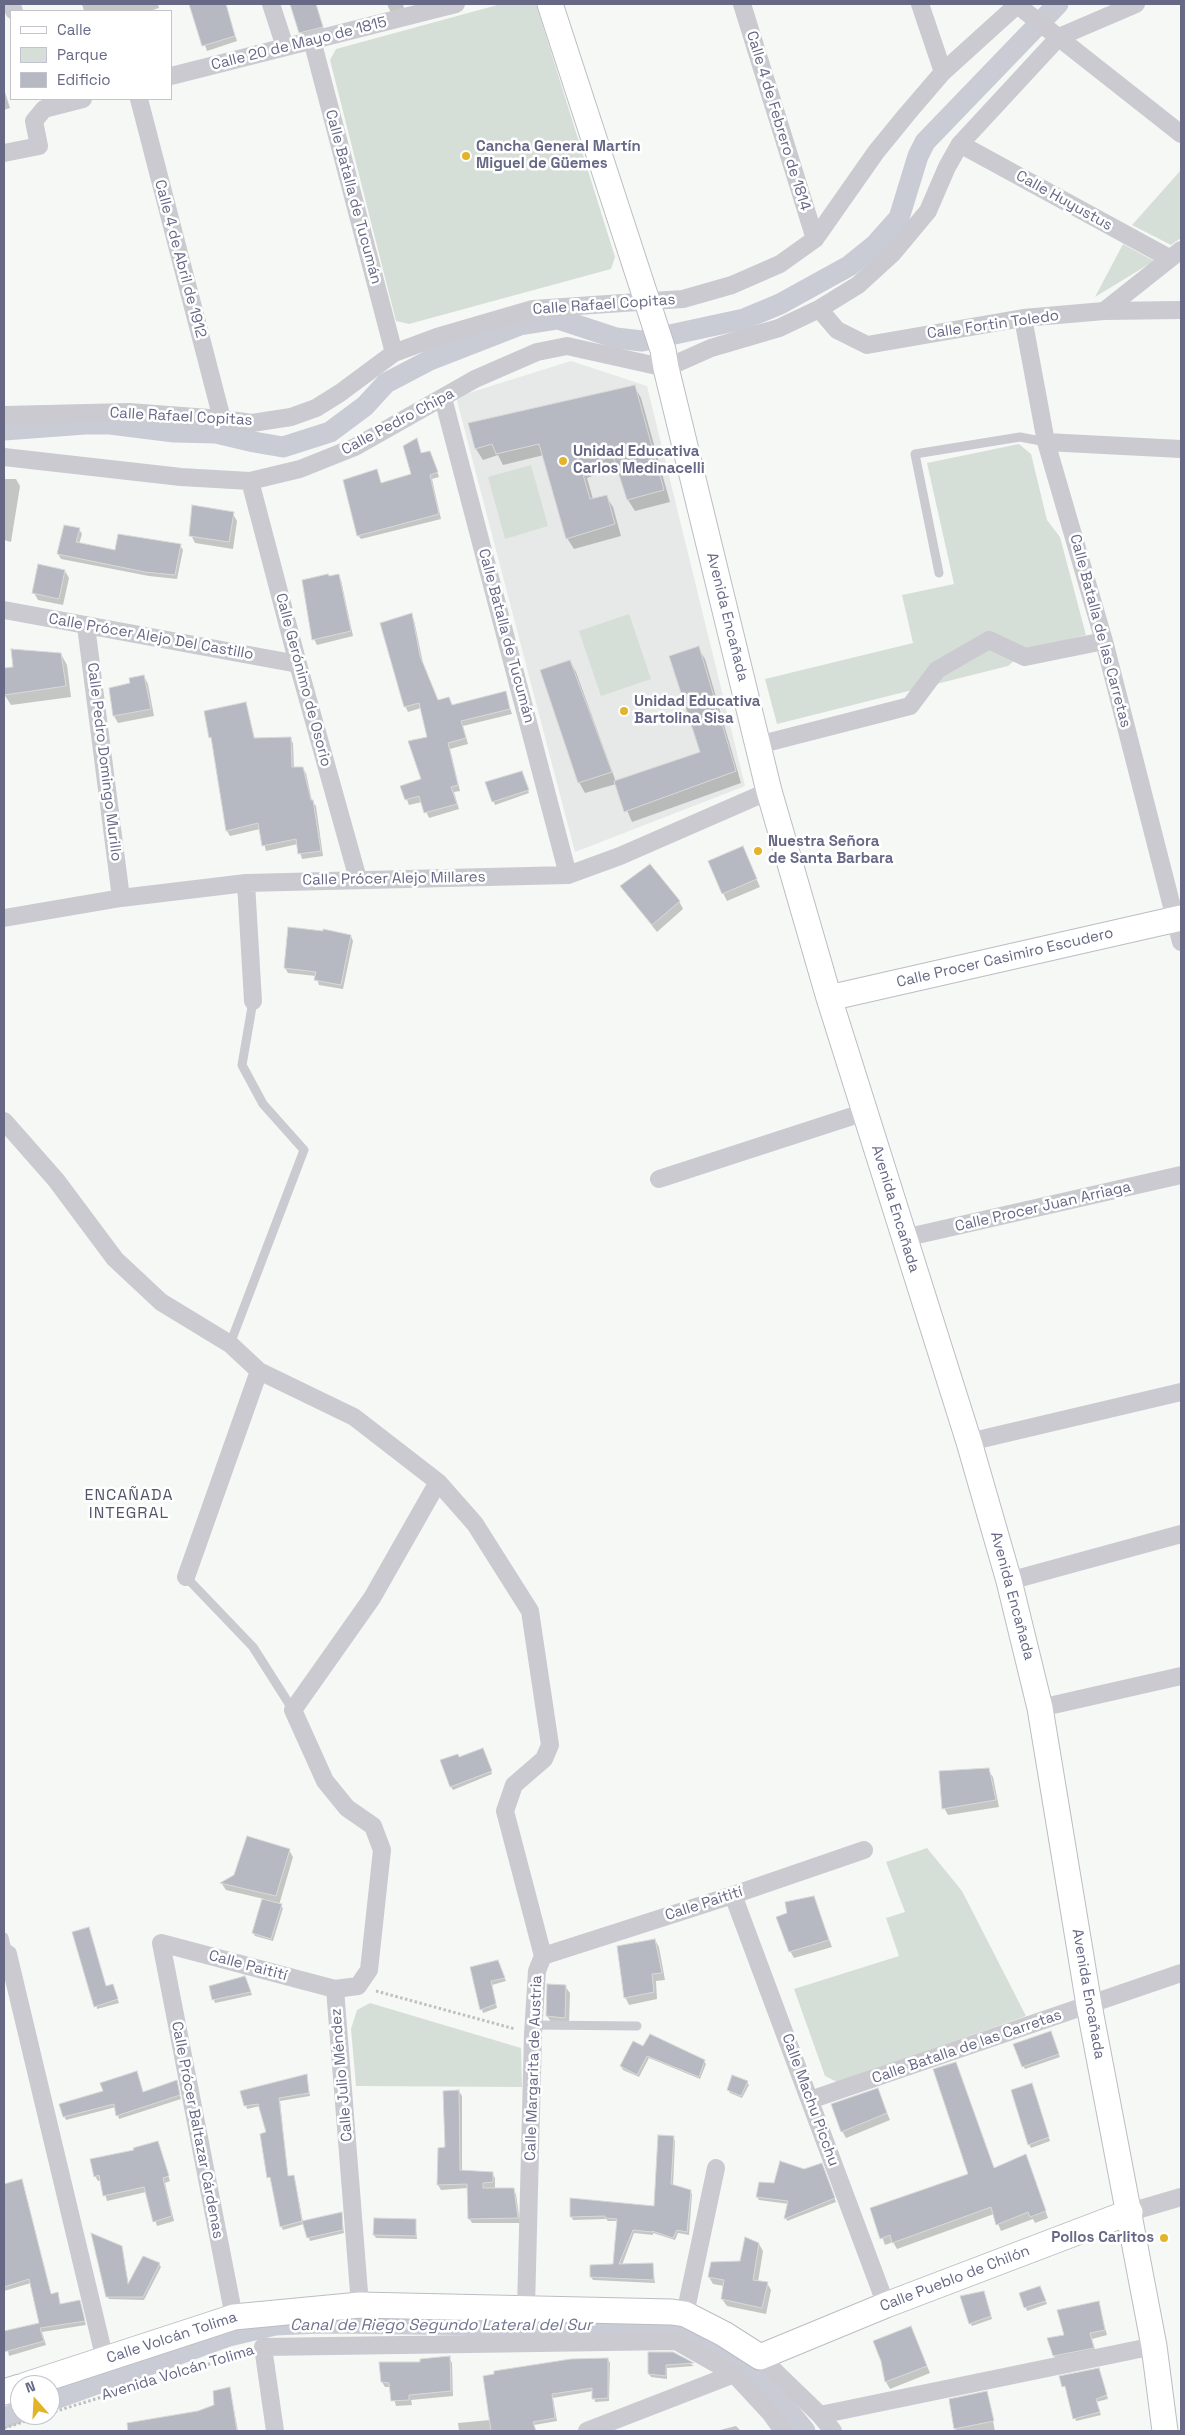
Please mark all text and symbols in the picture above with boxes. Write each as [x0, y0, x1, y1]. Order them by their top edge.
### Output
legend [10, 10, 172, 100]
street label: Calle 20 de Mayo de 1815 [209, 13, 389, 75]
text: Calle [57, 20, 92, 39]
street label: Calle 4 de Febrero de 1814 [742, 29, 814, 213]
text: Parque [57, 45, 108, 64]
text: Edificio [57, 70, 111, 89]
street label: Calle Batalla de Tucumán [321, 108, 385, 286]
place label: Cancha General Martín Miguel de Güemes [476, 138, 641, 173]
marker: Cancha General Martín Miguel de Güemes [460, 150, 472, 162]
street label: Calle Huyustus [1013, 167, 1115, 235]
street label: Calle 4 de Abril de 1912 [150, 178, 210, 340]
street label: Calle Rafael Copitas [532, 291, 676, 319]
street label: Calle Fortin Toledo [926, 307, 1060, 343]
street label: Calle Pedro Chipa [339, 385, 457, 459]
street label: Calle Rafael Copitas [109, 404, 253, 430]
place label: Unidad Educativa Carlos Medinacelli [573, 443, 705, 478]
marker: Unidad Educativa Carlos Medinacelli [557, 455, 569, 467]
street label: Calle Batalla de las Carretas [1066, 532, 1134, 730]
street label: Calle Batalla de Tucumán [474, 547, 538, 725]
street label: Avenida Encañada [702, 551, 752, 683]
street label: Calle Gerónimo de Osorio [271, 591, 335, 769]
street label: Calle Prócer Alejo Del Castillo [47, 610, 255, 664]
street label: Calle Pedro Domingo Murillo [83, 662, 125, 862]
place label: Unidad Educativa Bartolina Sisa [634, 693, 760, 728]
marker: Unidad Educativa Bartolina Sisa [618, 705, 630, 717]
place label: Nuestra Señora de Santa Barbara [768, 833, 893, 868]
marker: Nuestra Señora de Santa Barbara [752, 845, 764, 857]
street label: Calle Prócer Alejo Millares [302, 868, 486, 890]
street label: Calle Procer Casimiro Escudero [895, 924, 1115, 992]
street label: Avenida Encañada [867, 1143, 923, 1275]
street label: Calle Procer Juan Arriaga [953, 1178, 1133, 1236]
district label: ENCAÑADA INTEGRAL [83, 1486, 175, 1524]
street label: Avenida Encañada [986, 1530, 1038, 1662]
street label: Calle Paitití [663, 1883, 745, 1925]
street label: Avenida Encañada [1068, 1927, 1108, 2061]
street label: Calle Paitití [207, 1947, 289, 1985]
street label: Calle Margarita de Austria [522, 1975, 546, 2161]
street label: Calle Batalla de las Carretas [870, 2006, 1064, 2088]
street label: Calle Julio Méndez [327, 2008, 357, 2142]
street label: Calle Prócer Baltazar Cárdenas [167, 2020, 227, 2240]
street label: Calle Machu Picchu [778, 2031, 842, 2169]
place label: Pollos Carlitos [1051, 2229, 1154, 2247]
marker: Pollos Carlitos [1158, 2232, 1170, 2244]
street label: Calle Pueblo de Chilón [878, 2242, 1032, 2316]
street label: Calle Volcán Tolima [104, 2308, 240, 2368]
water label: Canal de Riego Segundo Lateral del Sur [290, 2316, 592, 2336]
street label: Avenida Volcán Tolima [100, 2341, 256, 2405]
north arrow [10, 2375, 60, 2425]
text: N [23, 2377, 38, 2397]

